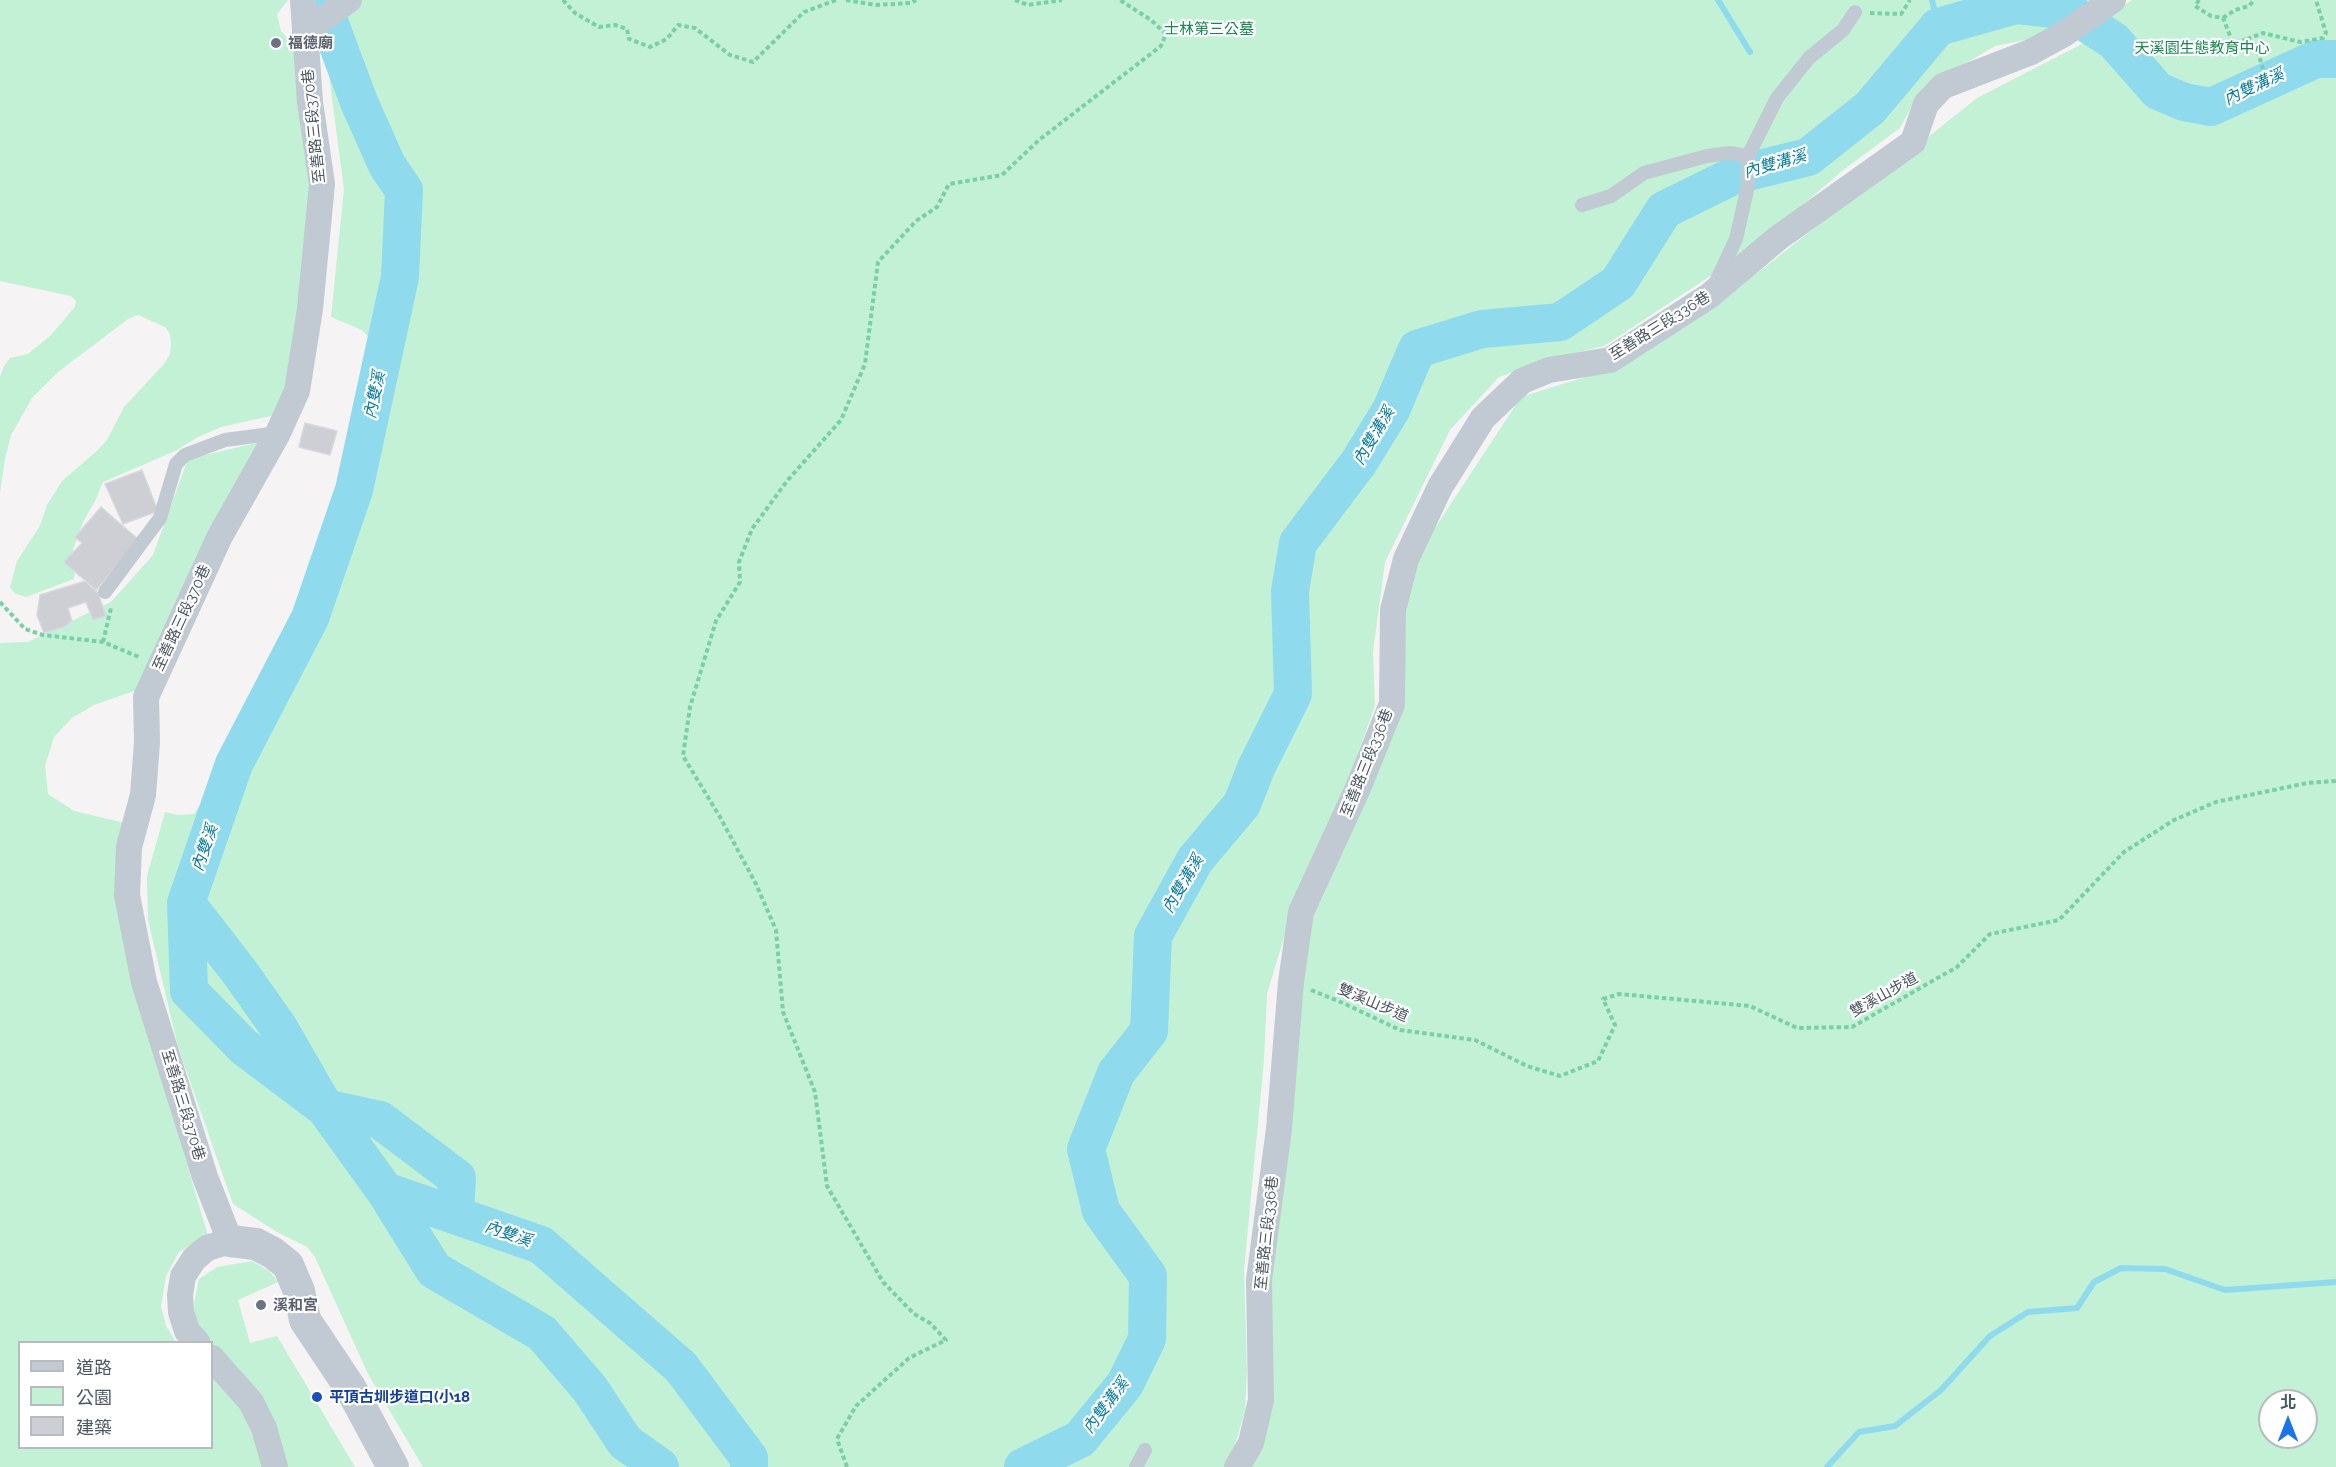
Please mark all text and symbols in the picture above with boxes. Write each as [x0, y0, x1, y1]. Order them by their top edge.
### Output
park label: 士林第三公墓 [1164, 20, 1254, 38]
place label: 福德廟 [288, 34, 333, 52]
marker: 福德廟 [269, 36, 283, 50]
park label: 天溪園生態教育中心 [2135, 39, 2269, 57]
water label: 內雙溝溪 [2221, 65, 2287, 109]
street label: 至善路三段370巷 [299, 68, 329, 184]
water label: 內雙溝溪 [1742, 146, 1808, 182]
street label: 至善路三段336巷 [1606, 288, 1714, 364]
water label: 內雙溪 [361, 370, 389, 420]
water label: 內雙溝溪 [1349, 404, 1399, 468]
street label: 至善路三段370巷 [150, 562, 214, 674]
street label: 至善路三段336巷 [1337, 706, 1397, 820]
water label: 內雙溪 [188, 822, 222, 874]
water label: 內雙溝溪 [1158, 852, 1208, 916]
street label: 雙溪山步道 [1847, 969, 1921, 1021]
street label: 雙溪山步道 [1335, 980, 1411, 1026]
street label: 至善路三段370巷 [158, 1047, 208, 1163]
street label: 至善路三段336巷 [1252, 1175, 1282, 1291]
water label: 內雙溪 [482, 1217, 534, 1251]
place label: 溪和宮 [273, 1296, 318, 1314]
marker: 溪和宮 [254, 1298, 268, 1312]
legend [18, 1341, 213, 1449]
text: 道路 [76, 1357, 112, 1378]
water label: 內雙溝溪 [1079, 1375, 1133, 1437]
text: 公園 [76, 1387, 112, 1408]
place label: 平頂古圳步道口(小18 [329, 1388, 470, 1406]
north arrow [2258, 1389, 2318, 1449]
marker: 平頂古圳步道口(小18 [310, 1390, 324, 1404]
text: 北 [2280, 1393, 2296, 1412]
text: 建築 [76, 1417, 112, 1438]

